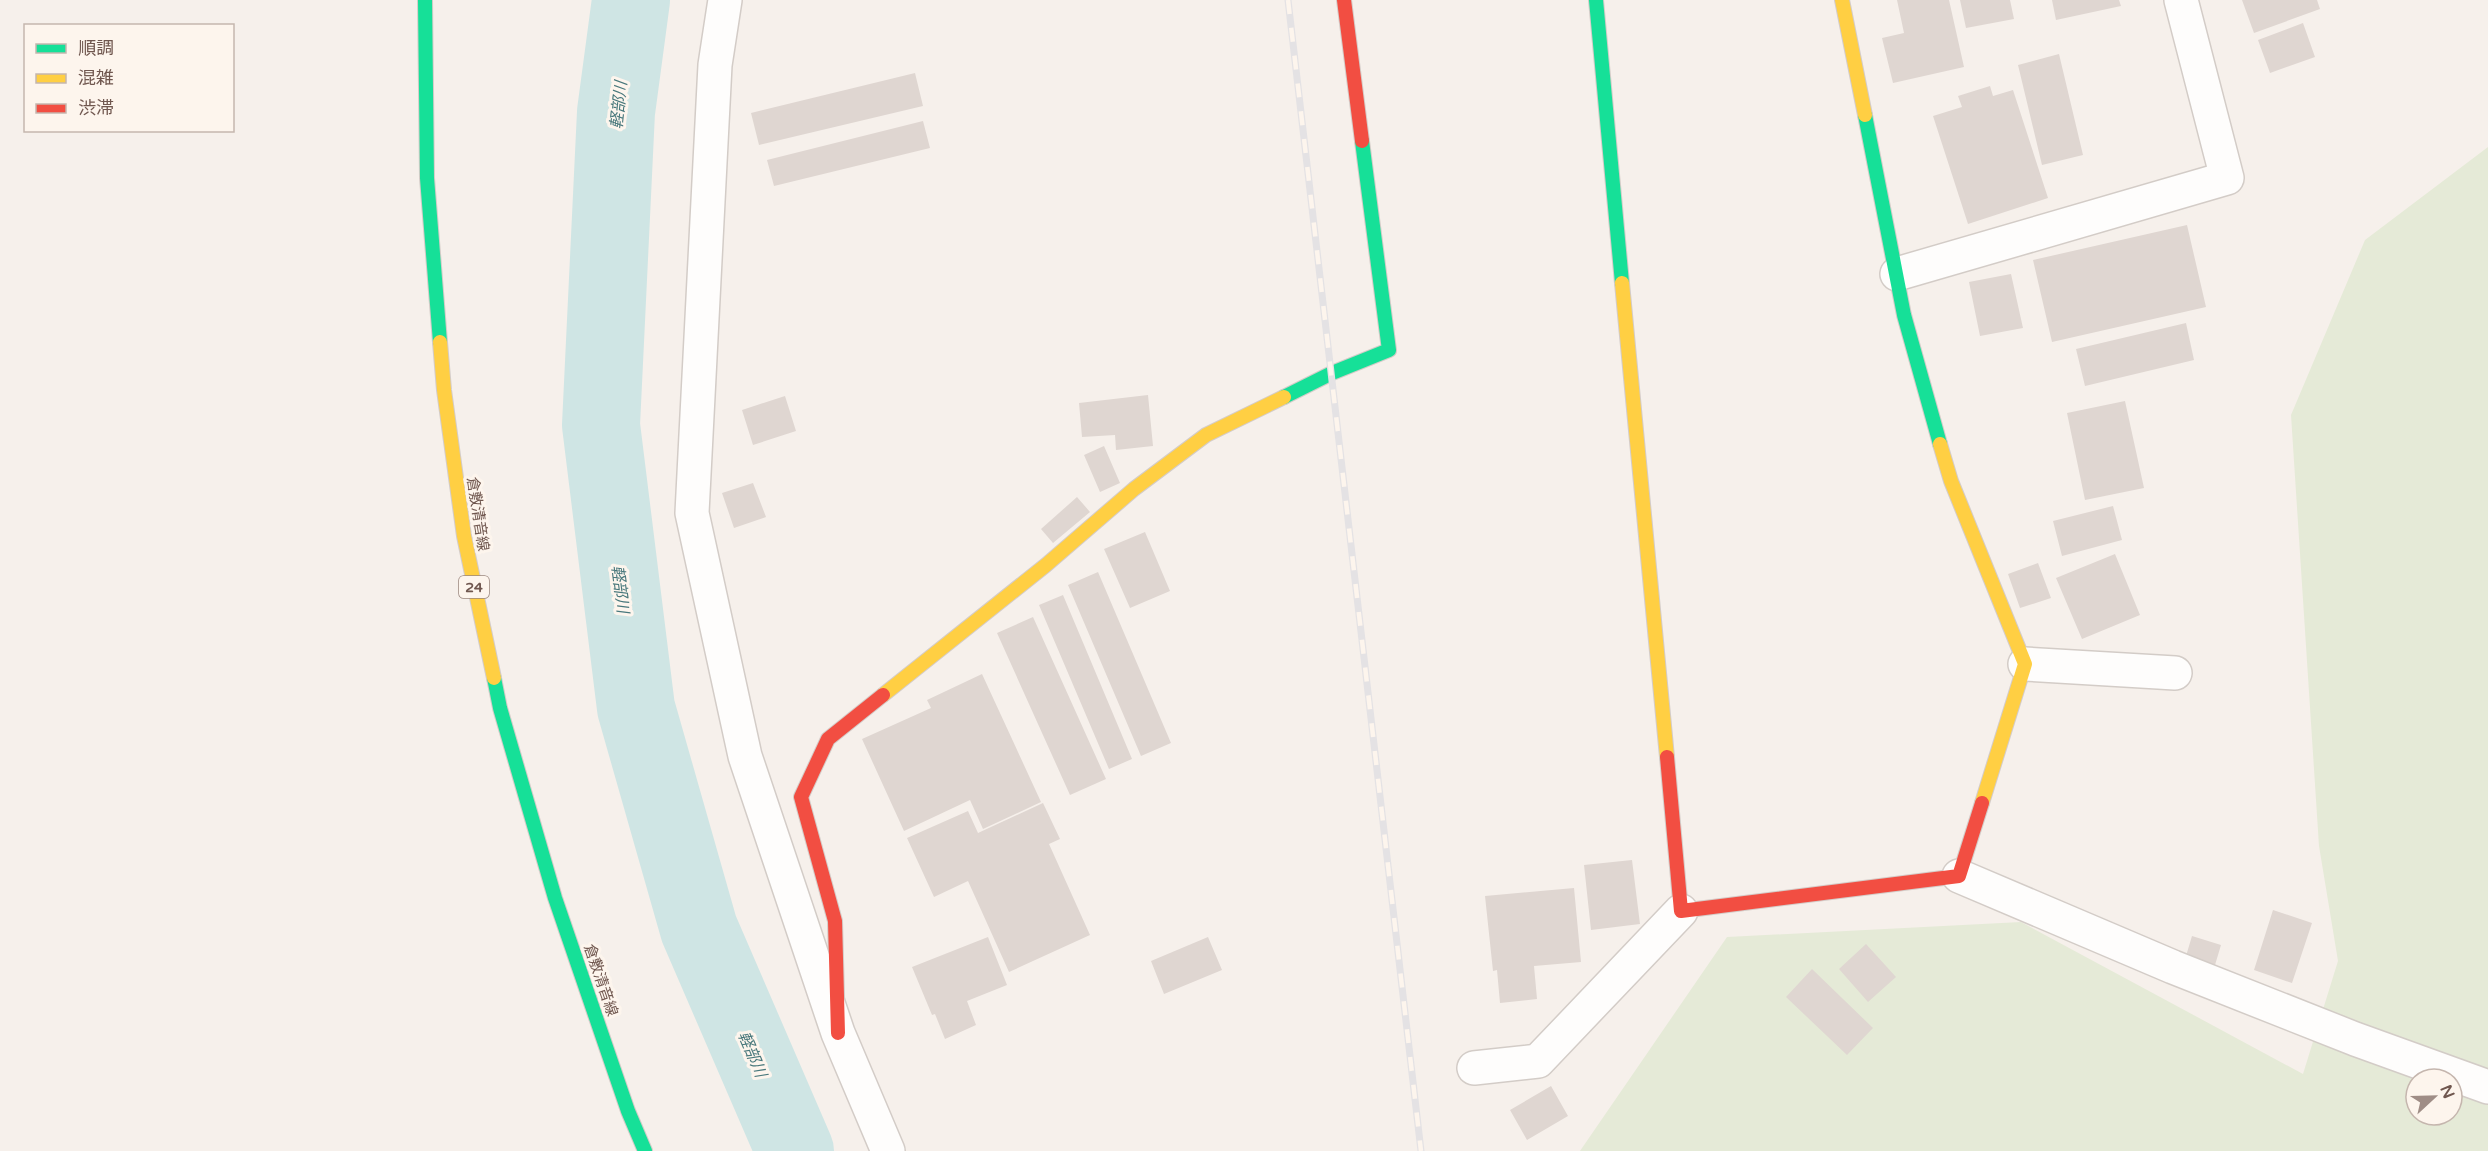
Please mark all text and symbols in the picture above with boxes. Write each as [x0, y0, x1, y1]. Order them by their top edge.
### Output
legend [24, 24, 234, 132]
text: 順調 [78, 37, 114, 59]
text: 混雑 [78, 67, 114, 89]
water label: 軽部川 [607, 78, 632, 130]
text: 渋滞 [78, 97, 114, 119]
street label: 倉敷清音線 [463, 476, 493, 552]
water label: 軽部川 [607, 564, 633, 616]
road number: 24 [459, 576, 489, 598]
street label: 倉敷清音線 [580, 942, 622, 1018]
water label: 軽部川 [733, 1028, 771, 1082]
north arrow [2404, 1067, 2464, 1127]
text: N [2435, 1082, 2459, 1101]

